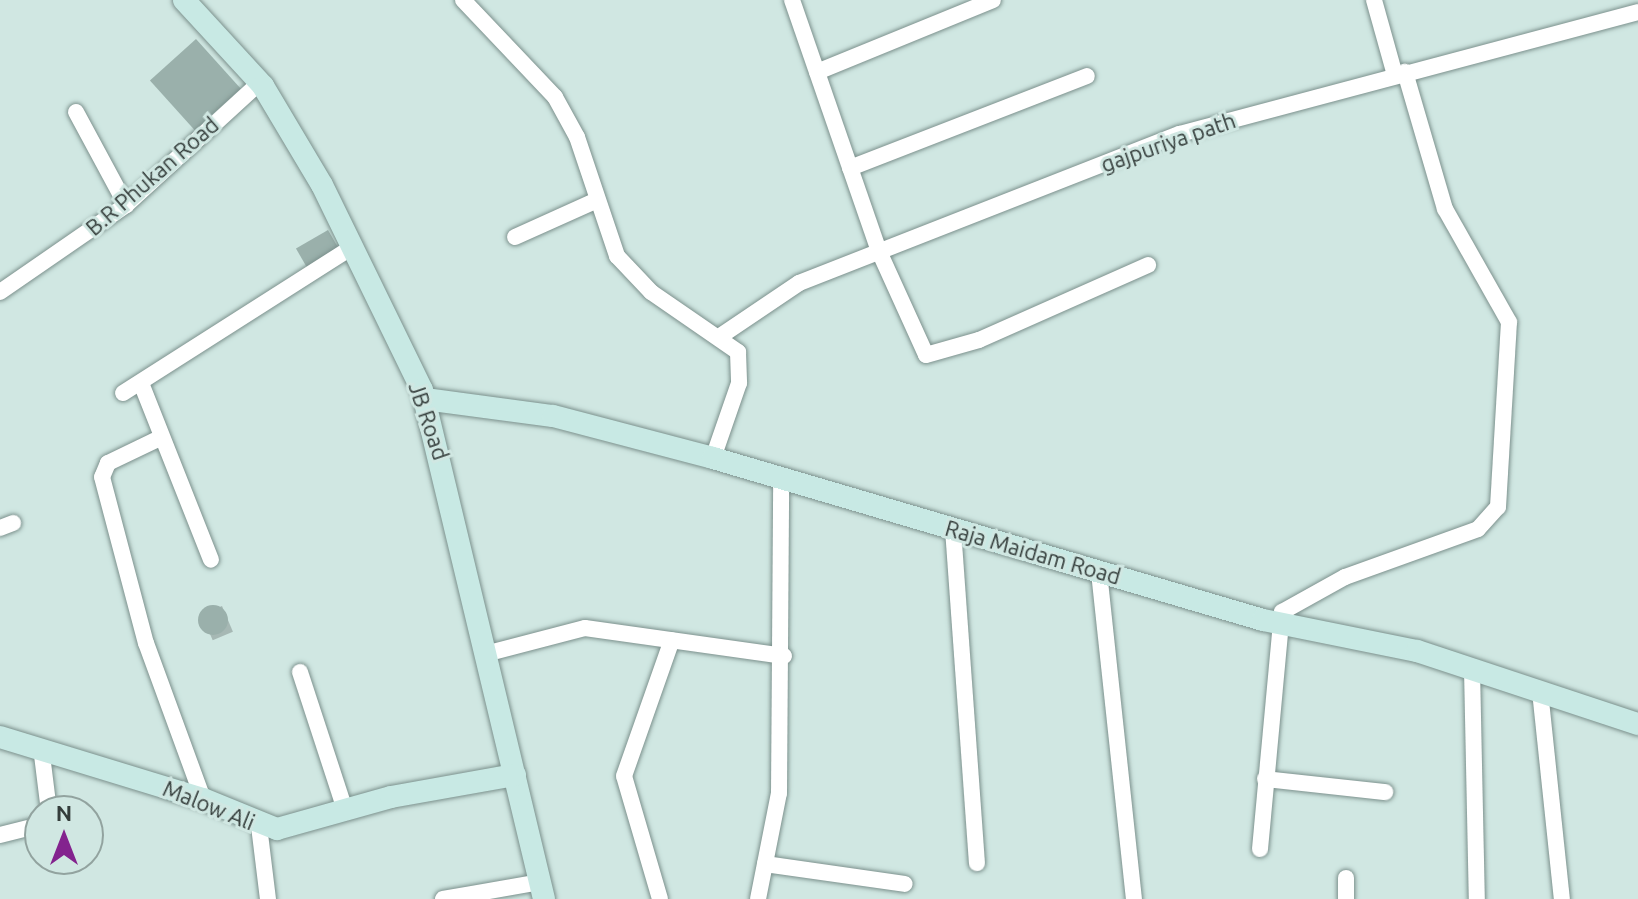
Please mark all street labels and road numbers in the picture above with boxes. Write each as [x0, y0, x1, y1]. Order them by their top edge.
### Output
street label: gajpuriya path [1097, 107, 1239, 177]
street label: B.R Phukan Road [80, 111, 224, 241]
street label: JB Road [403, 379, 455, 463]
street label: Raja Maidam Road [942, 514, 1124, 590]
street label: Malow Ali [159, 775, 259, 835]

